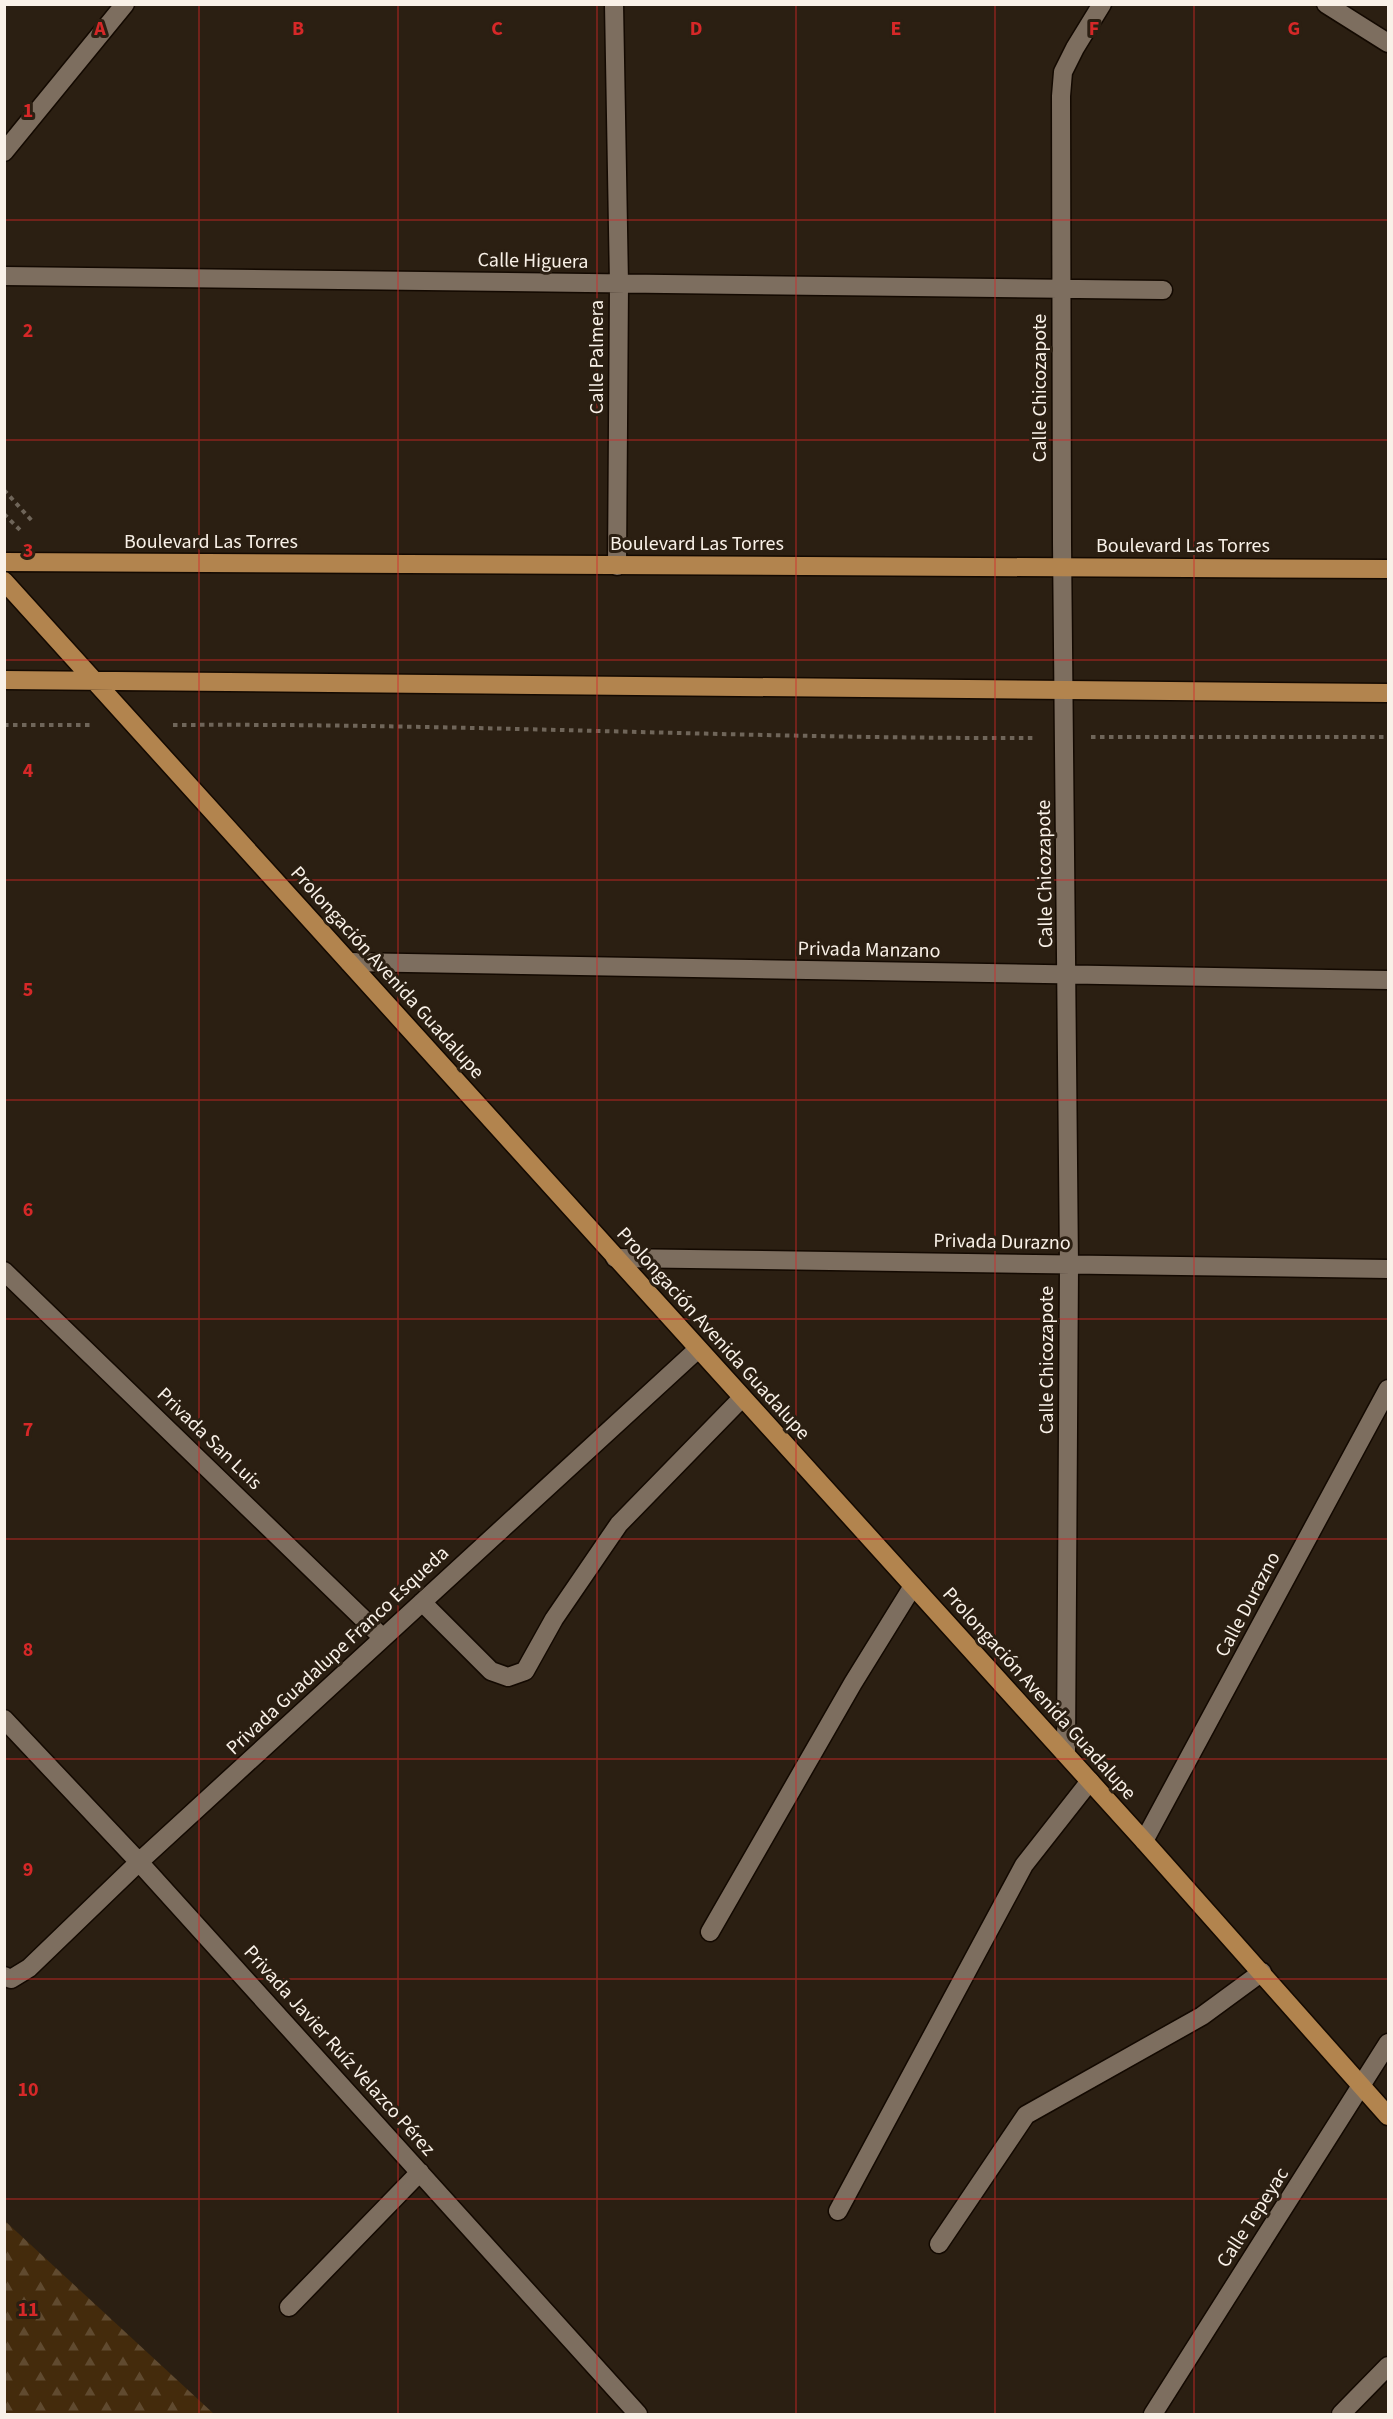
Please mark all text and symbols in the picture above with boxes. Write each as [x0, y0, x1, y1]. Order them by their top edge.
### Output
text: A [93, 15, 106, 43]
text: B [292, 15, 304, 43]
text: C [491, 15, 503, 43]
text: D [690, 15, 702, 43]
text: E [891, 15, 901, 43]
text: F [1089, 15, 1099, 43]
text: G [1288, 15, 1300, 43]
text: 1 [23, 97, 33, 125]
street label: Calle Higuera [477, 246, 589, 276]
street label: Calle Palmera [583, 300, 611, 414]
street label: Calle Chicozapote [1026, 314, 1054, 462]
text: 2 [23, 317, 33, 345]
street label: Boulevard Las Torres [124, 528, 298, 556]
street label: Boulevard Las Torres [610, 530, 784, 558]
street label: Boulevard Las Torres [1096, 532, 1270, 560]
text: 3 [23, 537, 33, 565]
text: 4 [23, 757, 34, 785]
street label: Calle Chicozapote [1030, 799, 1060, 948]
street label: Prolongación Avenida Guadalupe [284, 860, 491, 1085]
street label: Privada Manzano [797, 935, 941, 965]
text: 5 [23, 976, 33, 1004]
text: 6 [23, 1196, 33, 1224]
street label: Prolongación Avenida Guadalupe [610, 1221, 817, 1446]
street label: Privada Durazno [933, 1227, 1071, 1257]
street label: Calle Chicozapote [1033, 1286, 1061, 1434]
street label: Privada San Luis [150, 1381, 268, 1496]
text: 7 [23, 1416, 33, 1444]
street label: Privada Guadalupe Franco Esqueda [220, 1540, 455, 1762]
street label: Calle Durazno [1208, 1547, 1287, 1662]
street label: Prolongación Avenida Guadalupe [936, 1581, 1143, 1806]
text: 8 [23, 1636, 33, 1664]
text: 9 [23, 1856, 33, 1884]
street label: Privada Javier Ruíz Velazco Pérez [237, 1939, 442, 2162]
text: 10 [17, 2076, 39, 2104]
street label: Calle Tepeyac [1210, 2162, 1296, 2273]
text: 11 [17, 2296, 39, 2324]

